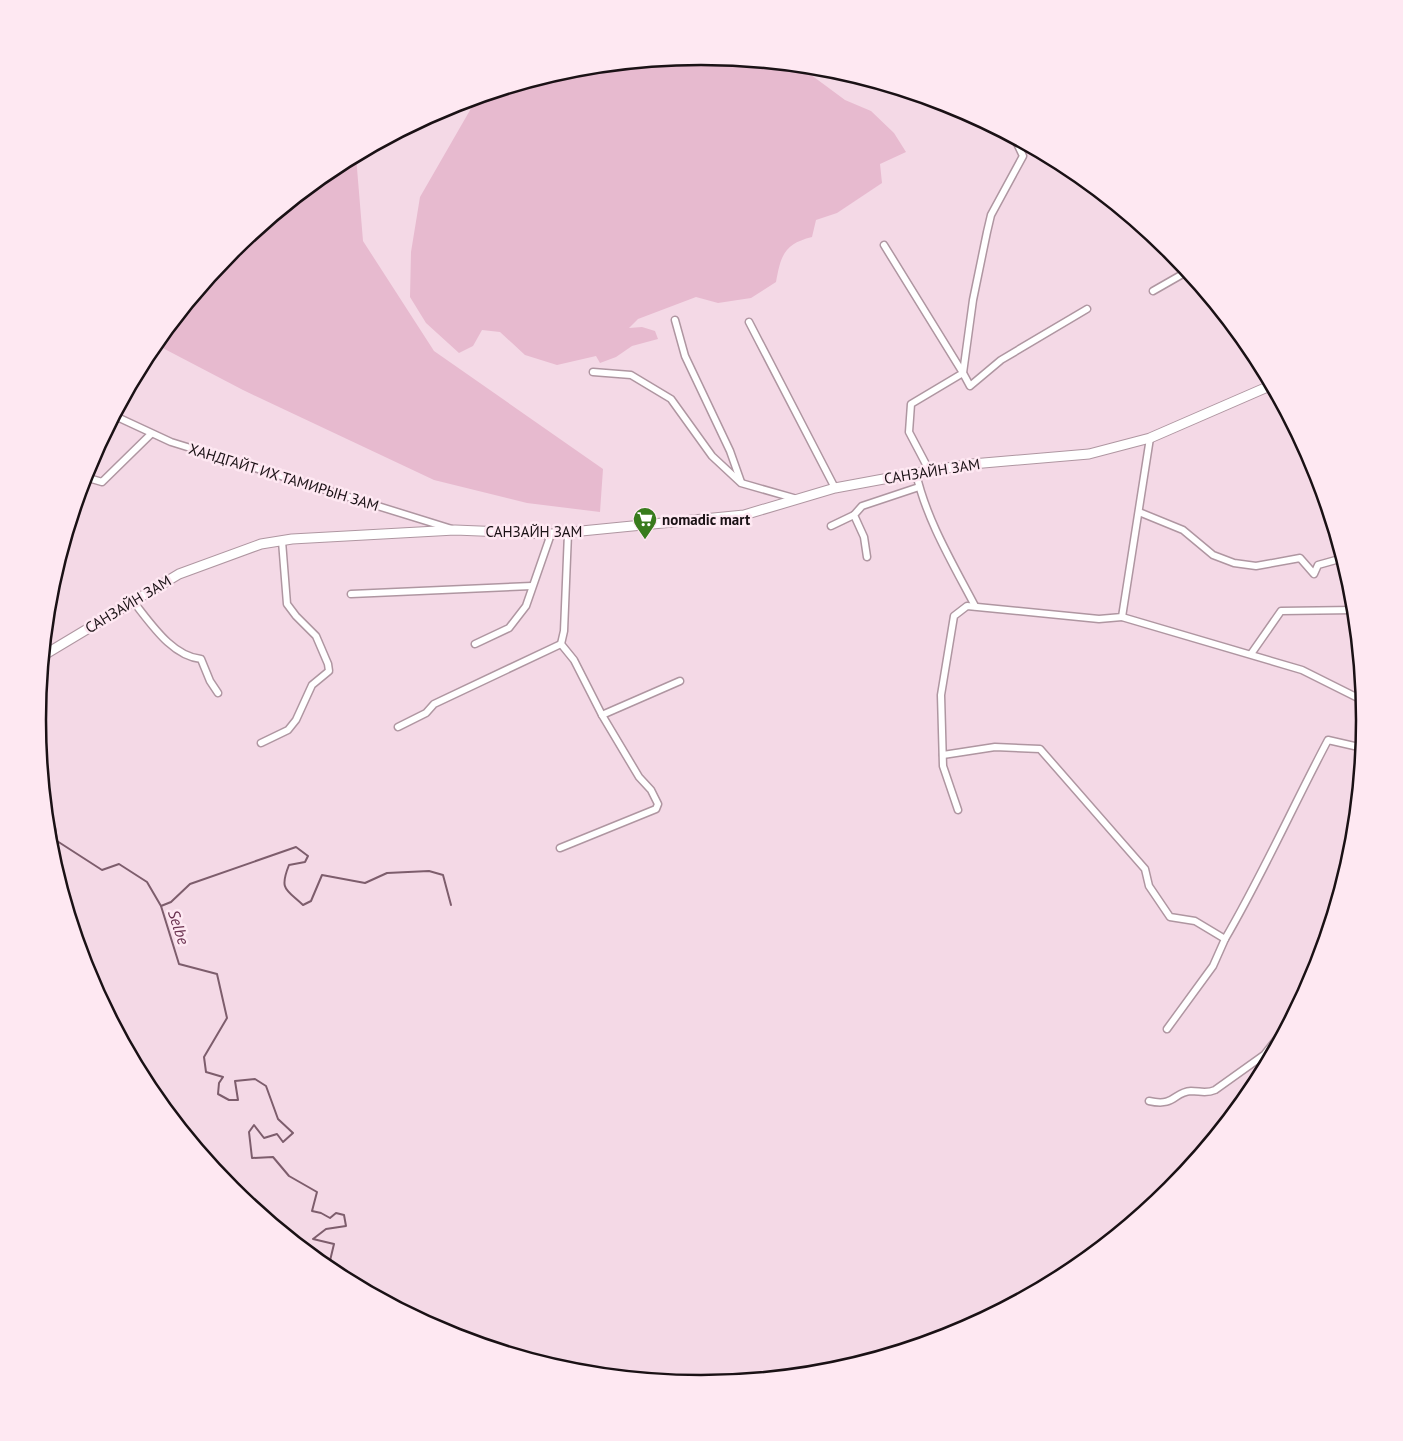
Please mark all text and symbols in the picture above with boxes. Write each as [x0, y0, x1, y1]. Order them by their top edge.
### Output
street label: ХАНДГАЙТ ИХ ТАМИРЫН ЗАМ [187, 439, 381, 515]
street label: САНЗАЙН ЗАМ [883, 454, 981, 488]
supermarket icon: nomadic mart [632, 506, 658, 540]
place label: nomadic mart [662, 510, 751, 529]
street label: САНЗАЙН ЗАМ [486, 522, 582, 541]
street label: САНЗАЙН ЗАМ [82, 571, 174, 637]
water label: Selbe [164, 907, 194, 948]

